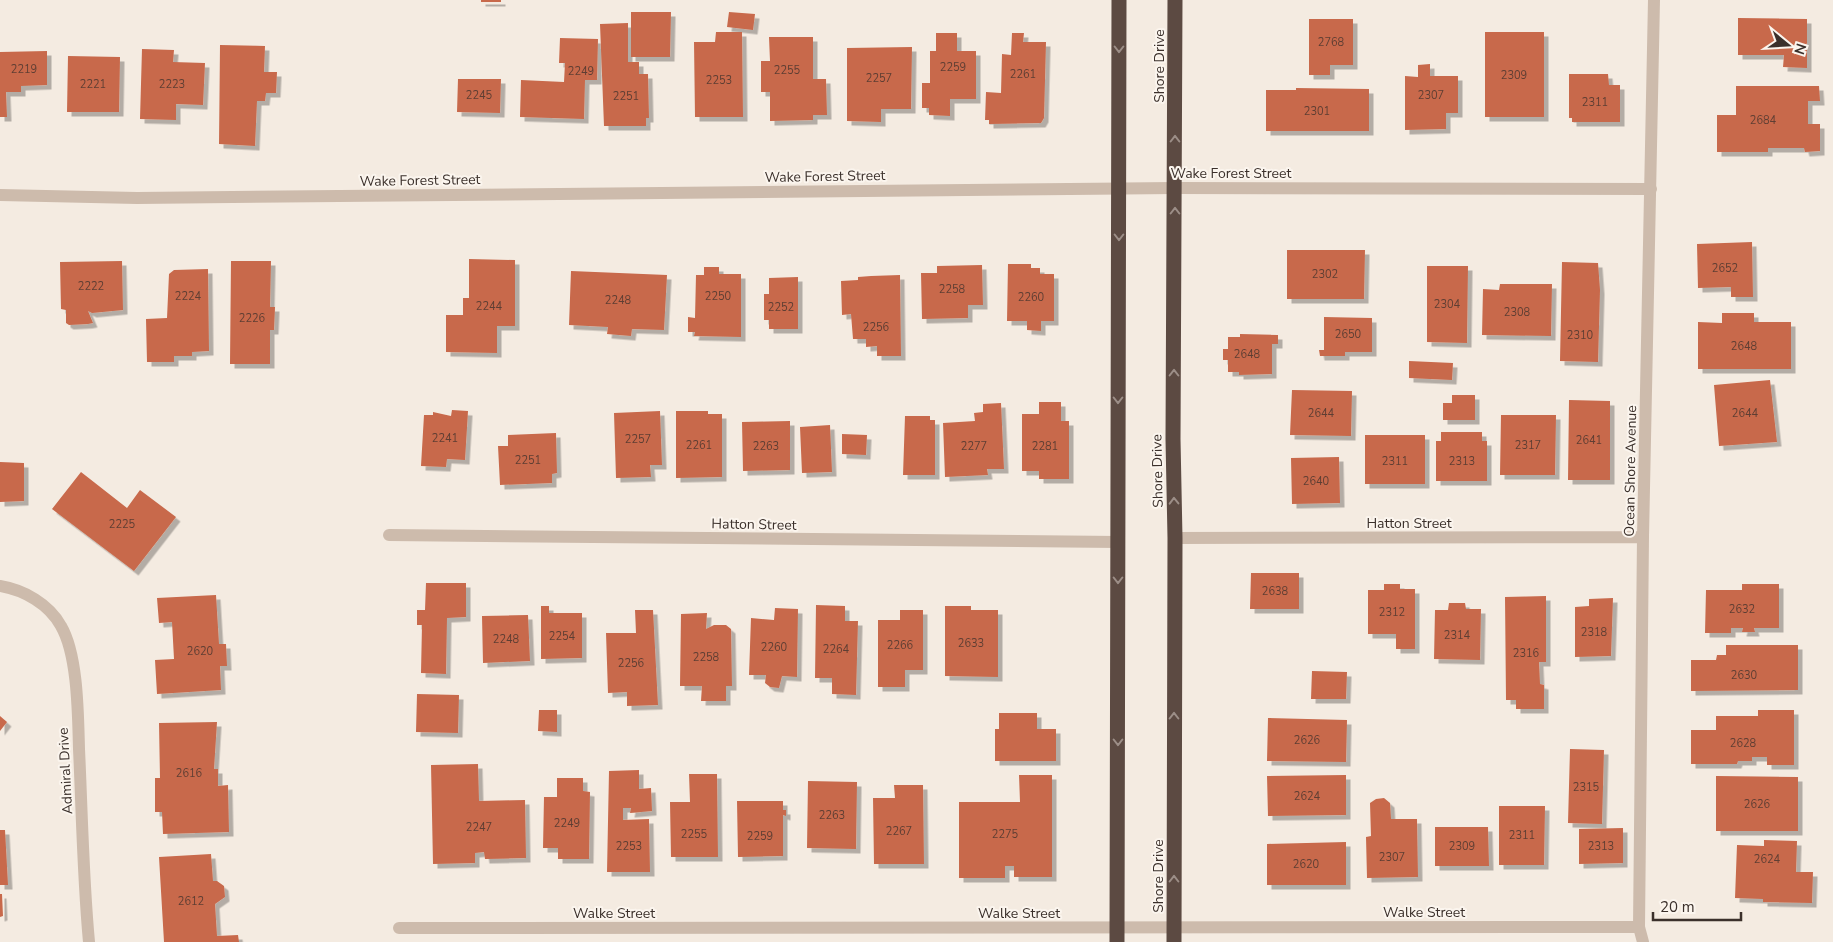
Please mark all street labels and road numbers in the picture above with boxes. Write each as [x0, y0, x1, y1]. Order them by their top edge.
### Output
street label: Shore Drive [1150, 29, 1169, 103]
street label: Wake Forest Street [1171, 164, 1292, 183]
street label: Wake Forest Street [764, 166, 886, 187]
street label: Wake Forest Street [359, 170, 481, 191]
street label: Ocean Shore Avenue [1620, 405, 1641, 537]
street label: Shore Drive [1147, 434, 1168, 508]
street label: Hatton Street [711, 514, 797, 535]
street label: Hatton Street [1366, 514, 1452, 533]
street label: Admiral Drive [54, 727, 77, 815]
street label: Shore Drive [1149, 839, 1168, 913]
street label: Walke Street [1383, 903, 1465, 922]
street label: Walke Street [573, 904, 655, 923]
street label: Walke Street [978, 904, 1060, 923]

